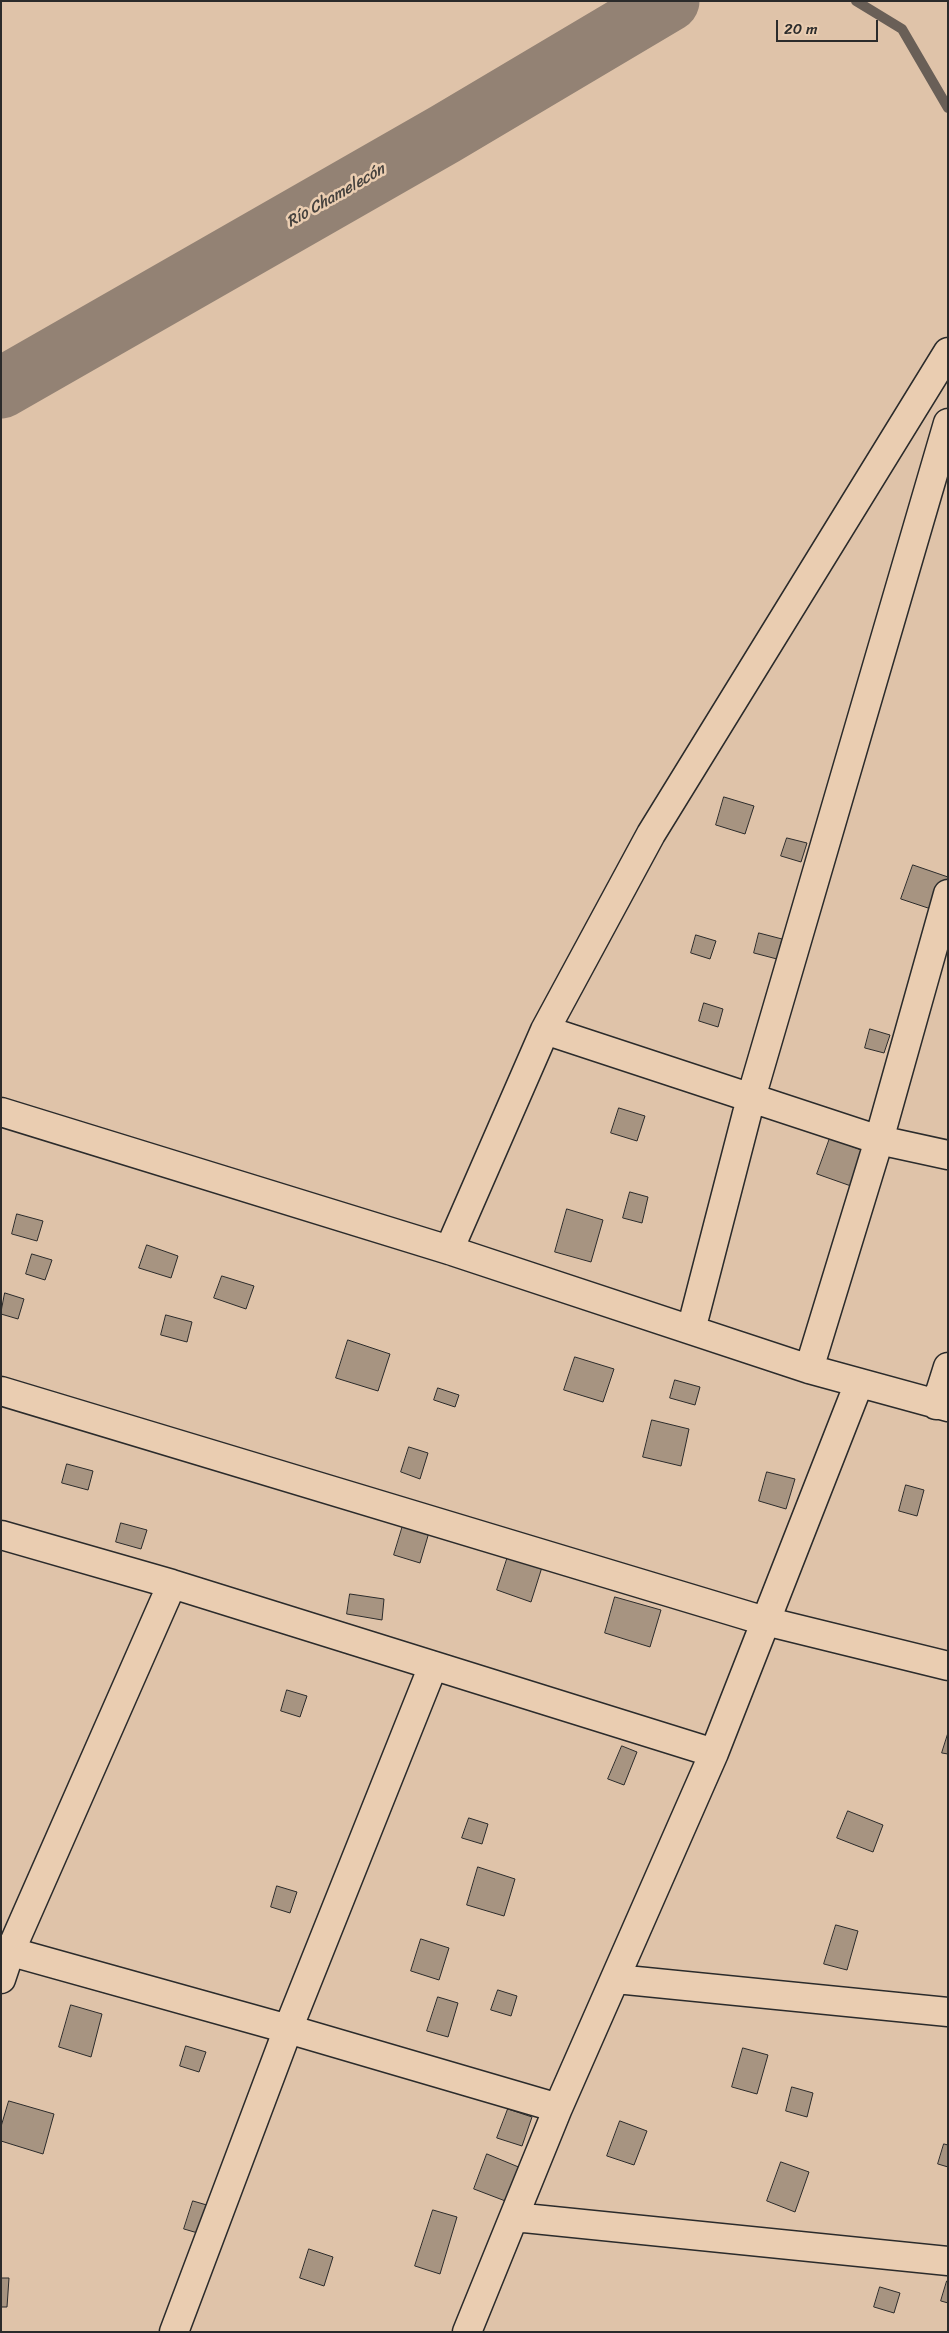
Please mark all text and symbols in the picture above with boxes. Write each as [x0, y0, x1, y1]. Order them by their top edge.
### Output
scale bar [779, 10, 882, 42]
text: 20 m [784, 16, 818, 42]
water label: Río Chamelecón [283, 160, 389, 232]

